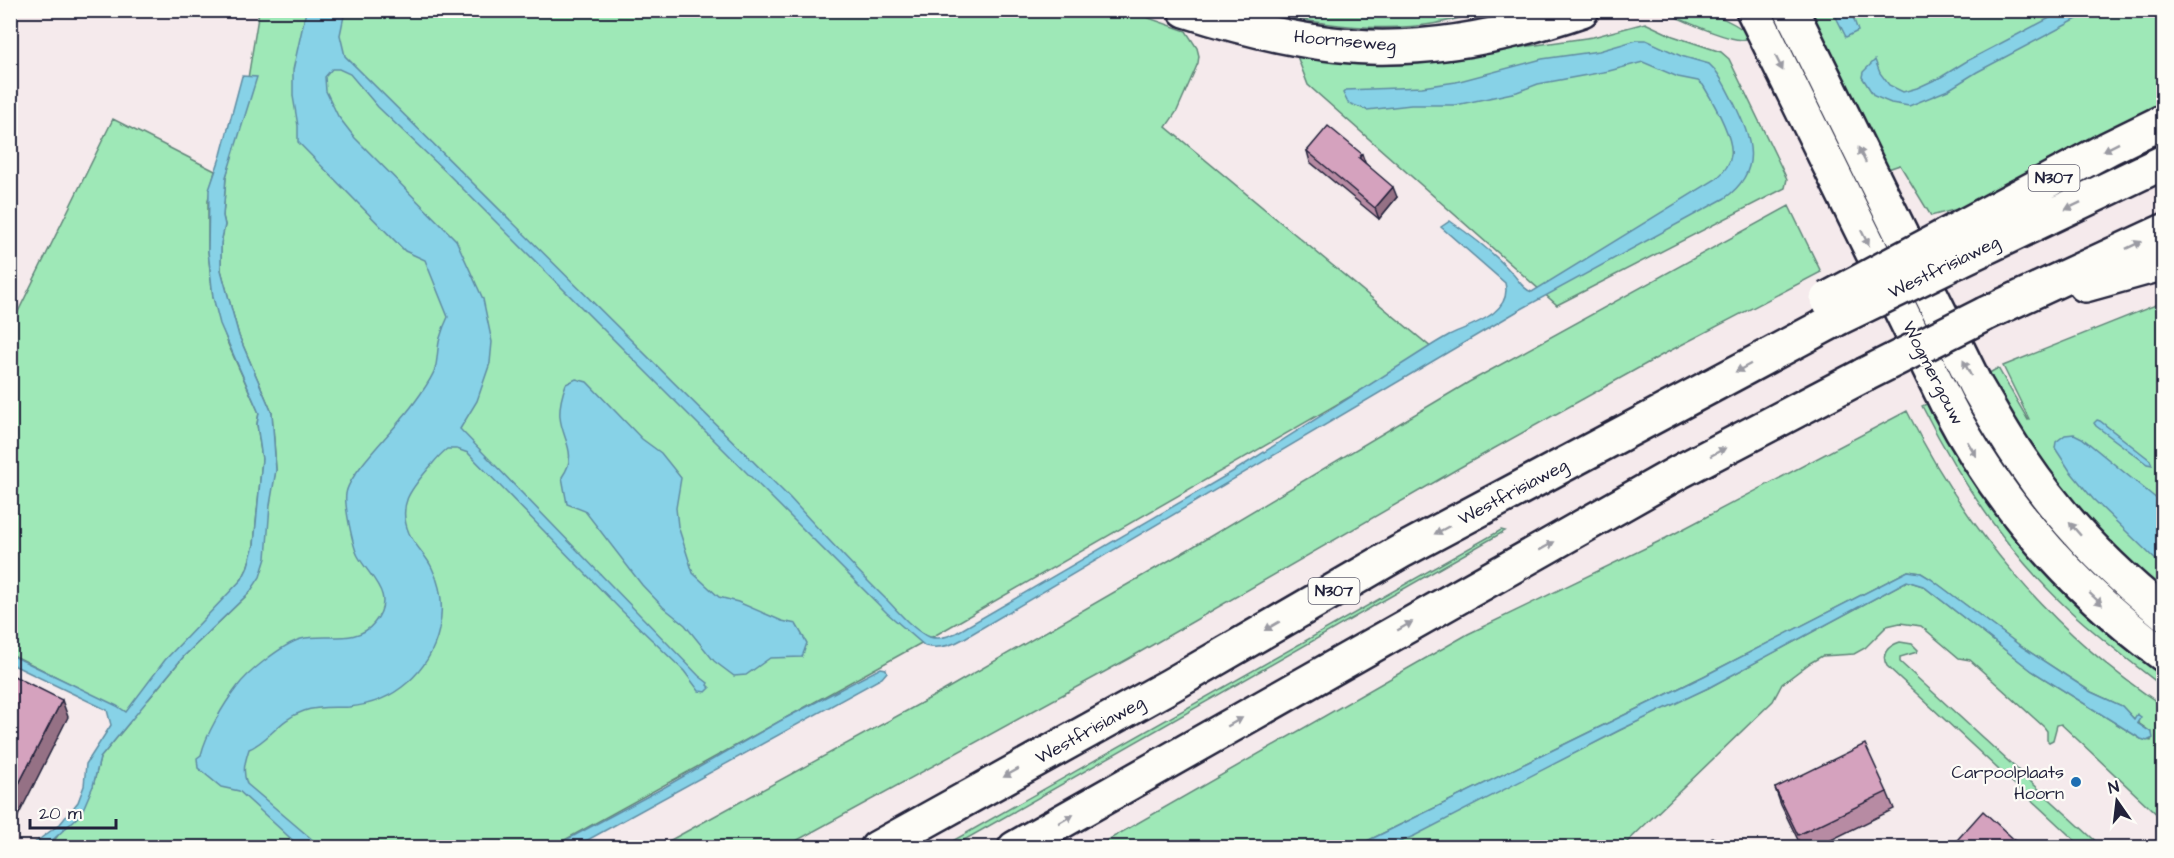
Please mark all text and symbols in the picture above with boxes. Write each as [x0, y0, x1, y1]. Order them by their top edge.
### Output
street label: Hoornseweg [1293, 24, 1397, 59]
one-way arrow [1774, 54, 1784, 72]
one-way arrow [2102, 142, 2119, 152]
one-way arrow [1857, 147, 1867, 164]
road number: N307 [2028, 165, 2080, 191]
one-way arrow [2064, 201, 2081, 210]
one-way arrow [1861, 229, 1870, 246]
street label: Westfrisiaweg [1884, 229, 2004, 306]
one-way arrow [2125, 241, 2142, 250]
street label: Wogmergouw [1895, 317, 1970, 430]
one-way arrow [1962, 359, 1972, 376]
one-way arrow [1734, 363, 1751, 373]
one-way arrow [1967, 441, 1977, 458]
one-way arrow [1709, 447, 1726, 456]
street label: Westfrisiaweg [1454, 453, 1573, 532]
one-way arrow [2069, 522, 2082, 537]
one-way arrow [1433, 525, 1450, 535]
one-way arrow [1539, 541, 1556, 551]
road number: N307 [1308, 578, 1360, 604]
one-way arrow [2088, 592, 2103, 606]
one-way arrow [1263, 621, 1280, 631]
one-way arrow [1397, 621, 1414, 631]
street label: Westfrisiaweg [1031, 690, 1149, 771]
one-way arrow [1227, 718, 1244, 728]
place label: Carpoolplaats Hoorn [1952, 760, 2064, 806]
one-way arrow [1002, 768, 1019, 778]
north arrow [2087, 771, 2147, 831]
marker: Carpoolplaats Hoorn [2069, 775, 2083, 789]
text: N [2106, 776, 2121, 799]
scale bar [30, 792, 116, 830]
text: 20 m [39, 801, 82, 826]
one-way arrow [1058, 813, 1074, 824]

